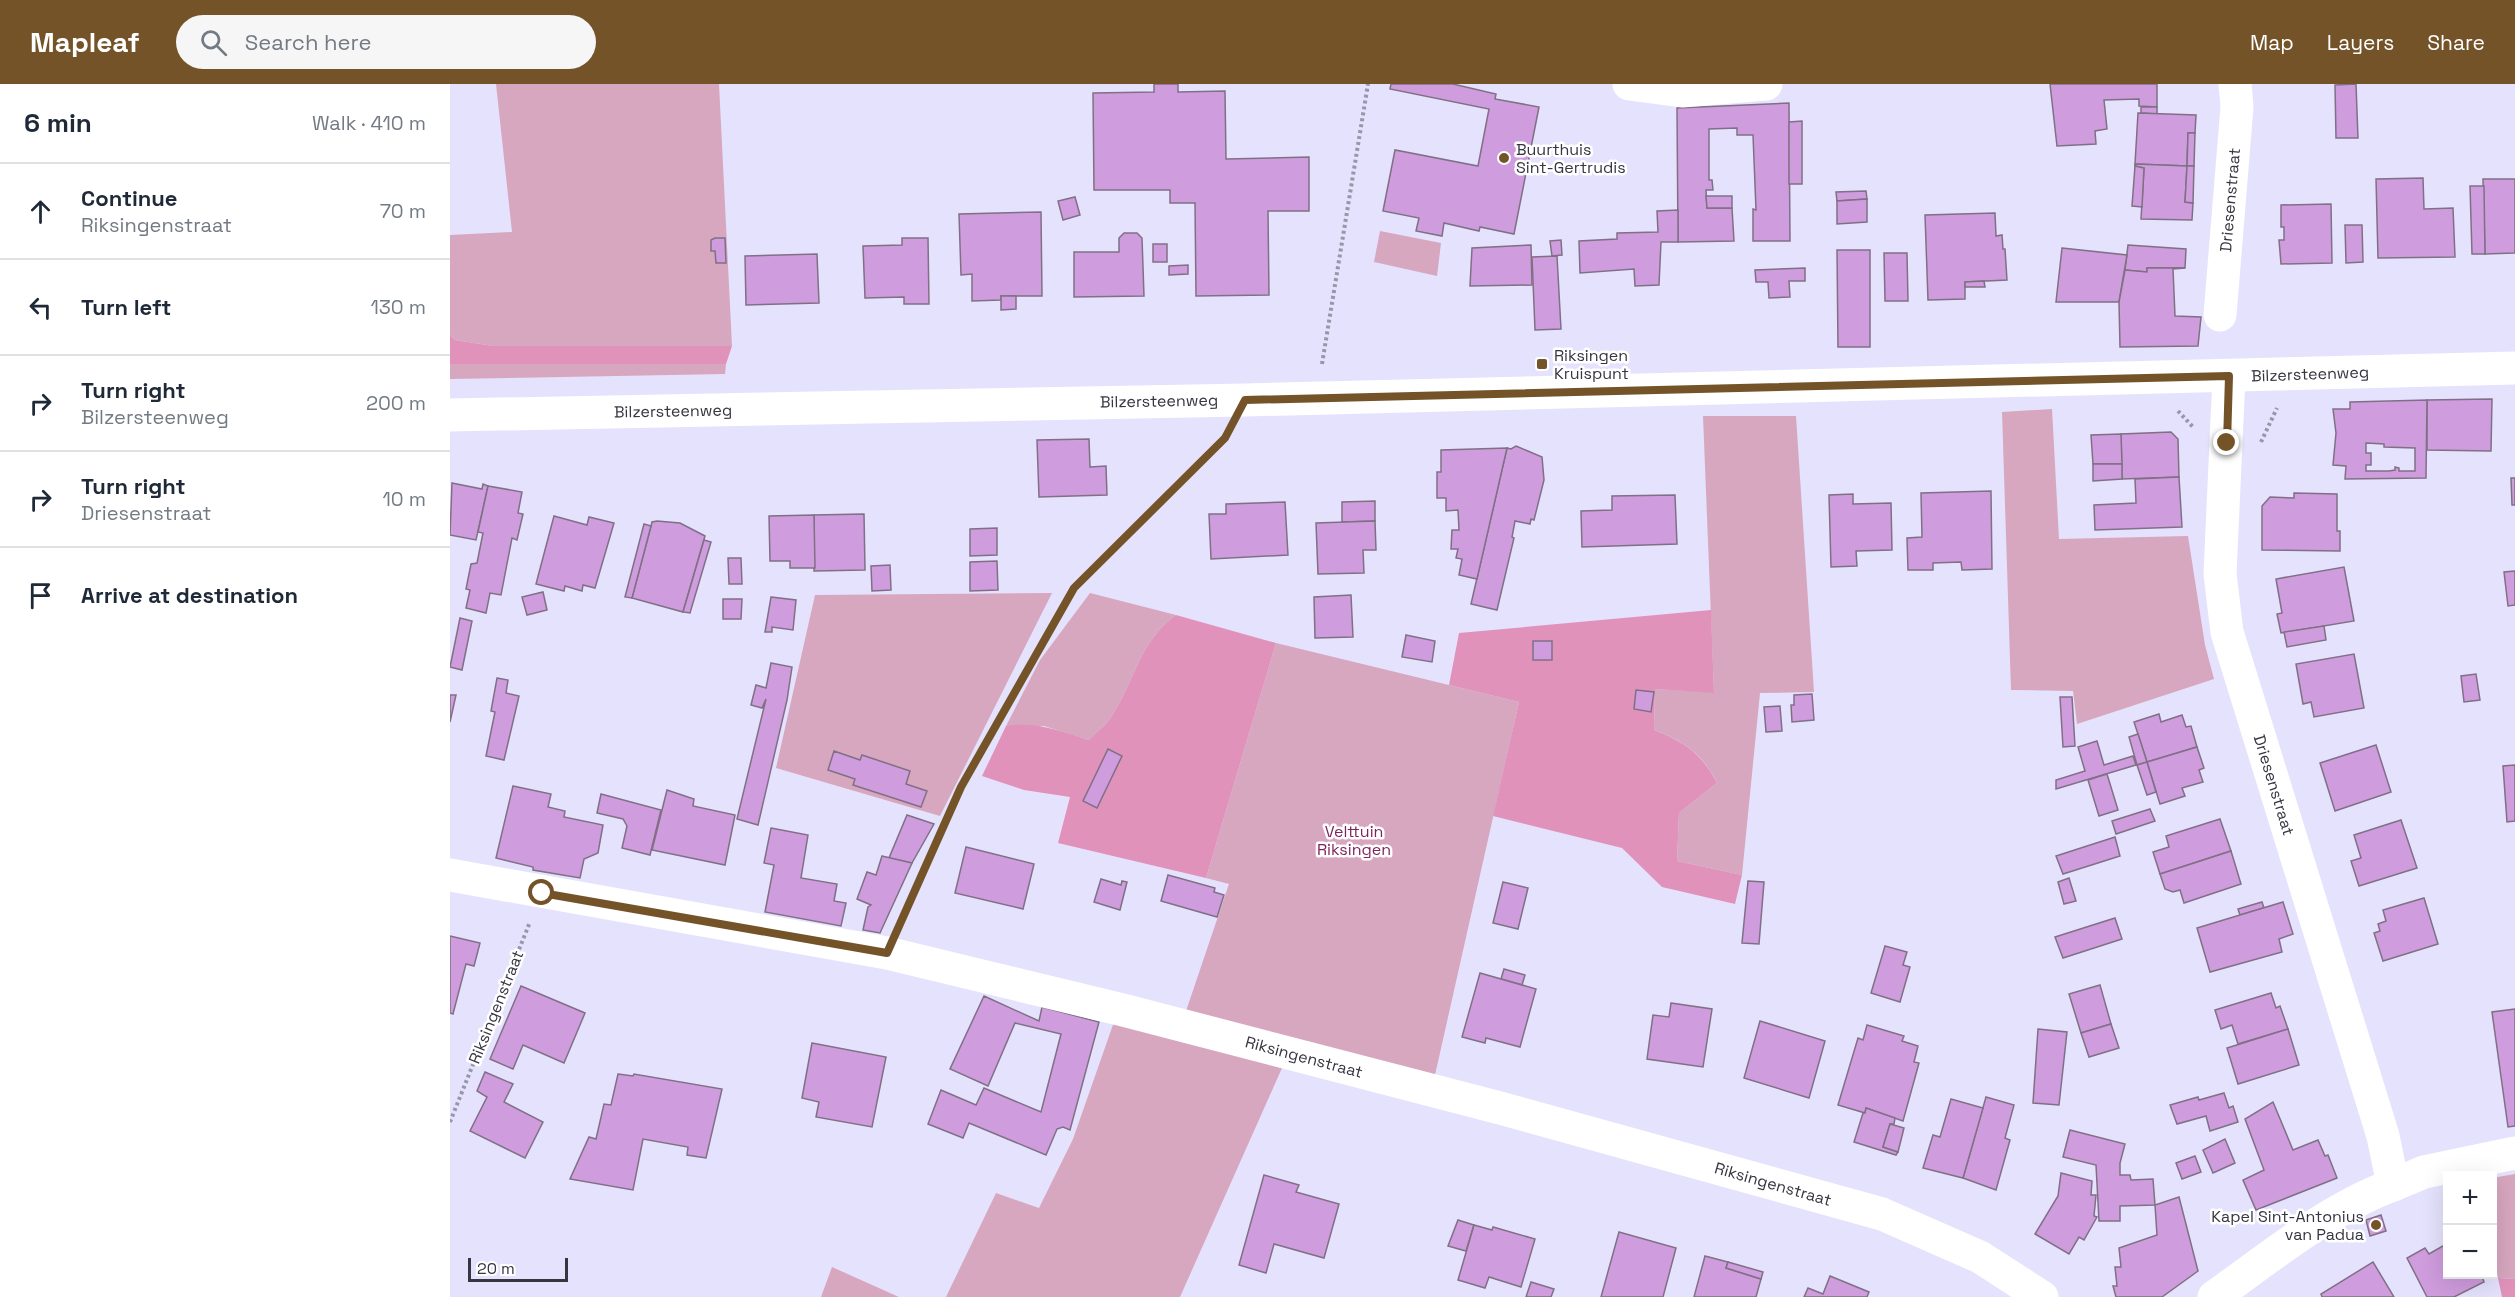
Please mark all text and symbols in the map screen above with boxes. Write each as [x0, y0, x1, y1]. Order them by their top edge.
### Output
search box [176, 15, 596, 69]
text: Mapleaf [30, 24, 140, 60]
icon: search [197, 26, 230, 59]
text: Search here [245, 28, 372, 56]
text: Map [2250, 29, 2294, 56]
text: Layers [2327, 29, 2394, 56]
text: Share [2427, 29, 2485, 56]
text: 6 min [24, 106, 92, 140]
text: Walk · 410 m [312, 110, 426, 136]
place label: Buurthuis Sint-Gertrudis [1516, 139, 1626, 178]
street label: Driesenstraat [2215, 147, 2245, 253]
marker: Buurthuis Sint-Gertrudis [1497, 151, 1511, 165]
text: Continue [81, 184, 177, 212]
icon: ahead [24, 195, 57, 228]
text: 70 m [380, 198, 426, 224]
text: Riksingenstraat [81, 212, 232, 238]
icon: left [24, 291, 57, 324]
text: Turn left [81, 293, 171, 321]
text: 130 m [370, 294, 426, 320]
place label: Riksingen Kruispunt [1554, 345, 1629, 384]
marker: Riksingen Kruispunt [1535, 357, 1549, 371]
street label: Bilzersteenweg [2251, 361, 2369, 387]
text: Turn right [81, 376, 186, 404]
icon: right [24, 387, 57, 420]
street label: Bilzersteenweg [1100, 389, 1218, 413]
text: 200 m [366, 390, 426, 416]
street label: Bilzersteenweg [614, 399, 732, 423]
text: Bilzersteenweg [81, 404, 229, 430]
route end [2213, 429, 2239, 455]
text: Turn right [81, 472, 186, 500]
icon: right [24, 483, 57, 516]
text: 10 m [382, 486, 426, 512]
text: Driesenstraat [81, 500, 211, 526]
icon: arrive [24, 579, 57, 612]
text: Arrive at destination [81, 581, 298, 609]
street label: Driesenstraat [2249, 732, 2299, 838]
park label: Velttuin Riksingen [1317, 821, 1391, 860]
route start [528, 879, 554, 905]
street label: Riksingenstraat [464, 947, 528, 1067]
street label: Riksingenstraat [1243, 1031, 1365, 1083]
street label: Riksingenstraat [1712, 1157, 1834, 1211]
map controls [2443, 1171, 2497, 1279]
button: + [2443, 1171, 2497, 1225]
place label: Kapel Sint-Antonius van Padua [2211, 1206, 2364, 1245]
marker: Kapel Sint-Antonius van Padua [2369, 1218, 2383, 1232]
button: − [2443, 1225, 2497, 1279]
scale bar [468, 1255, 568, 1282]
text: 20 m [477, 1258, 515, 1279]

